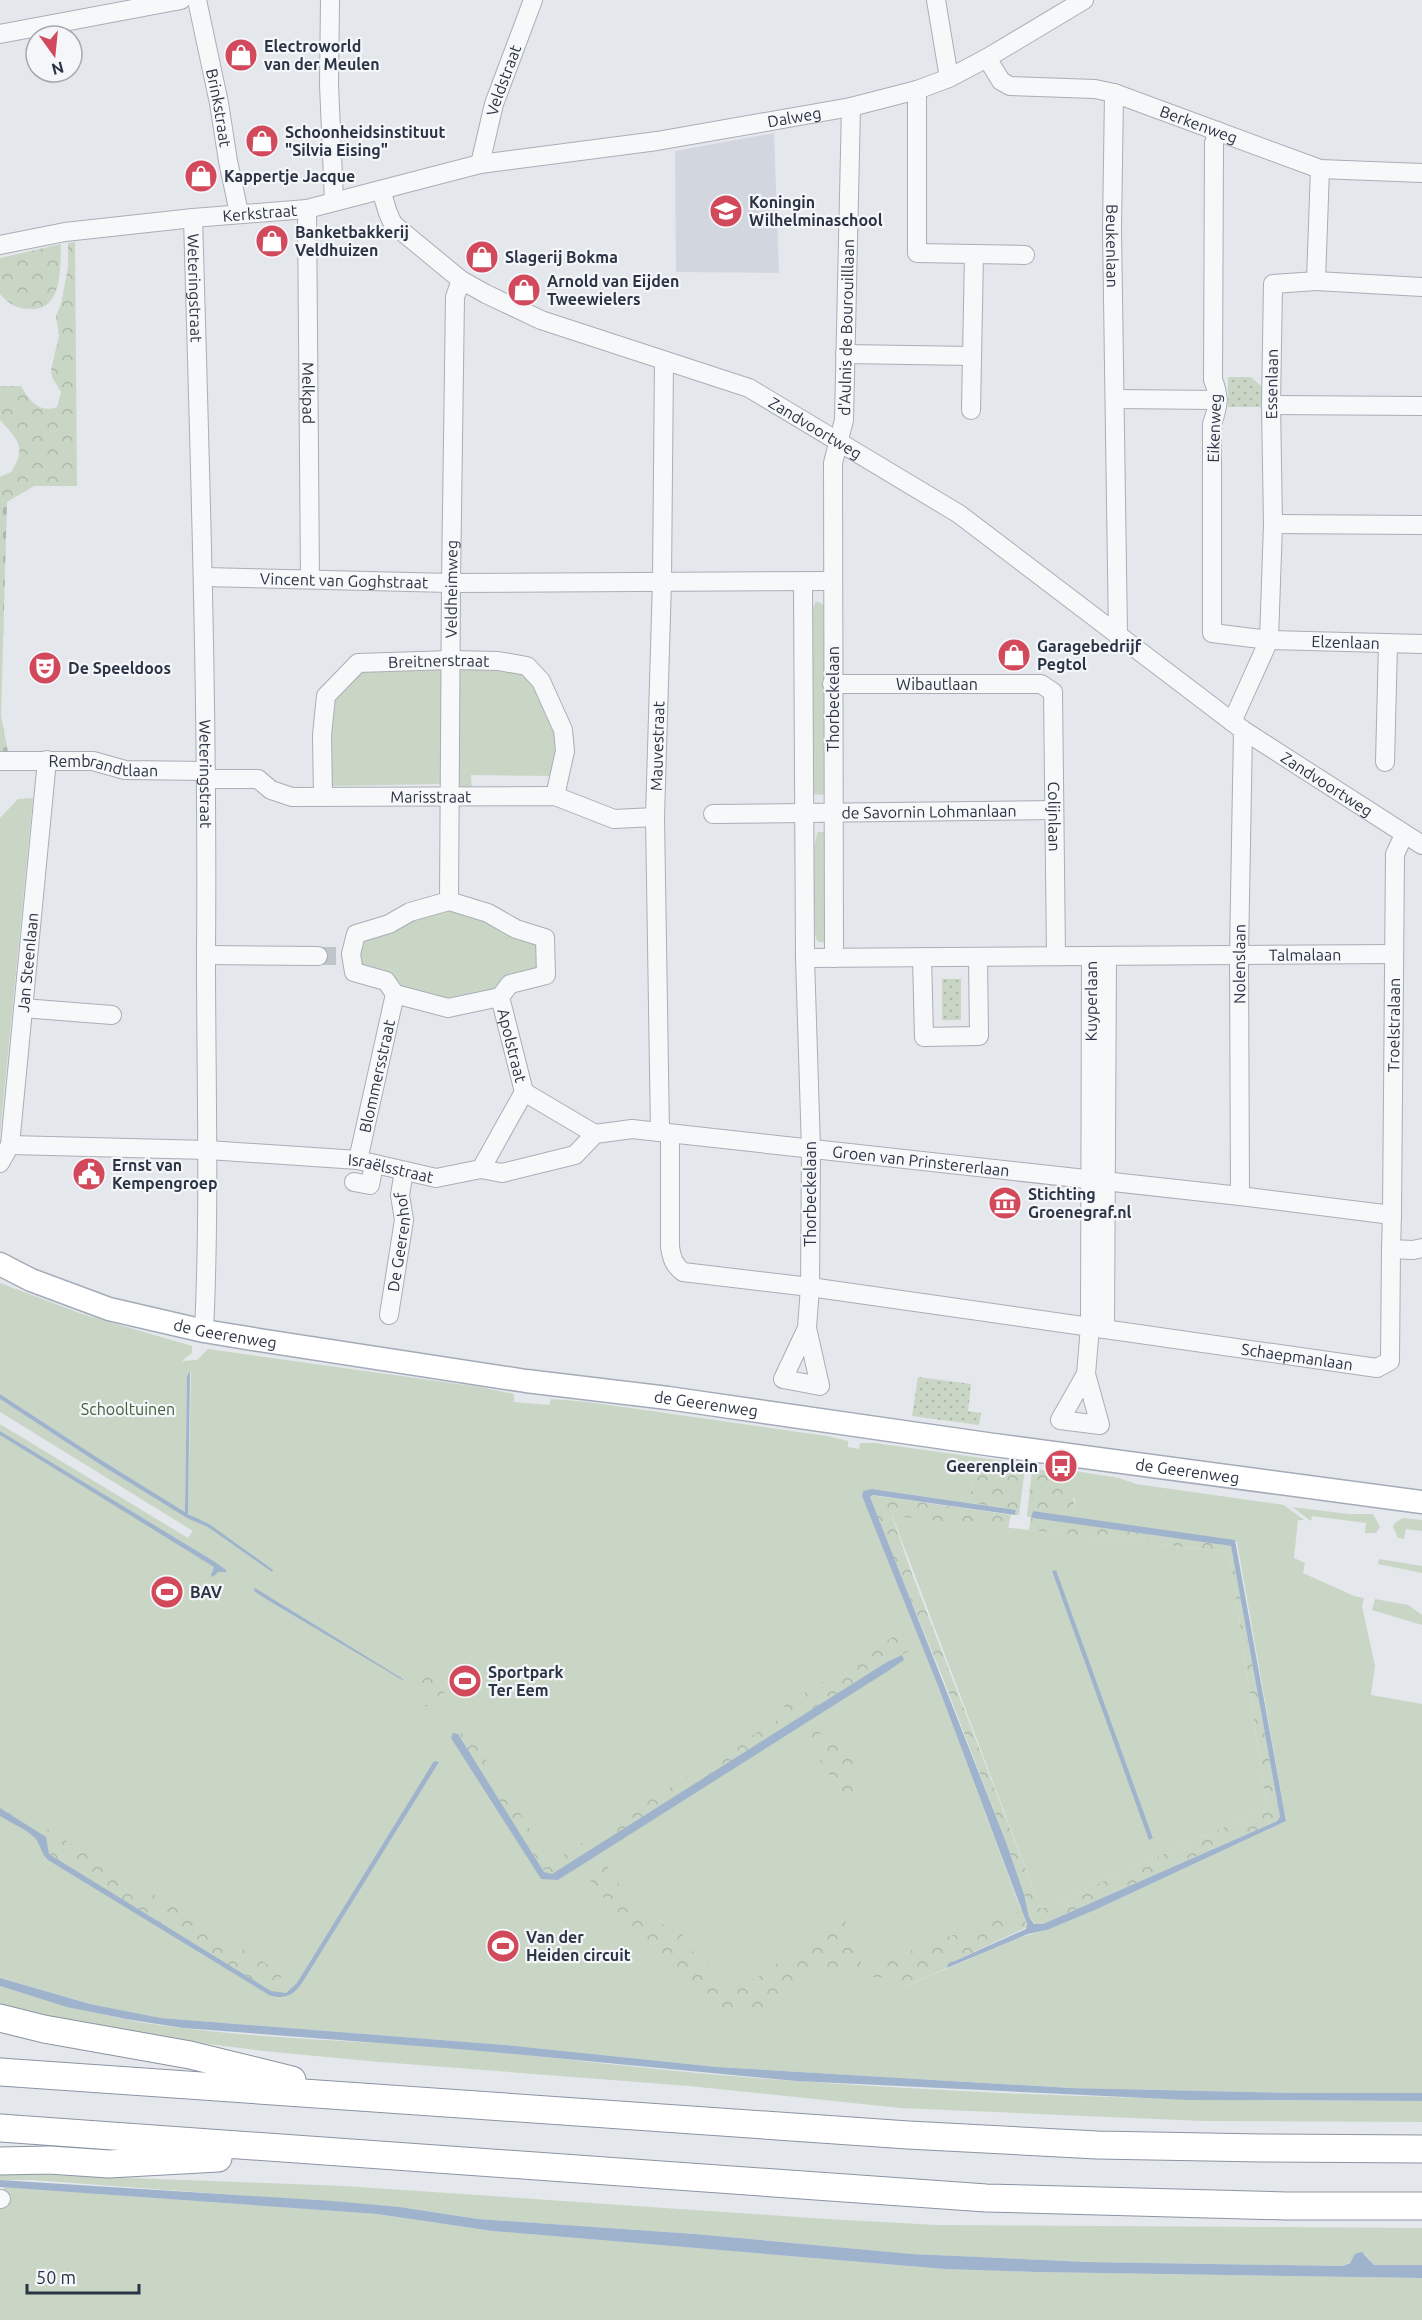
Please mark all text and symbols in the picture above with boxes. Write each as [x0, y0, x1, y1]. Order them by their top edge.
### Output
north arrow [24, 24, 84, 84]
shop icon: Electroworld van der Meulen [223, 37, 259, 73]
place label: Electroworld van der Meulen [264, 37, 380, 73]
street label: Veldstraat [483, 42, 525, 117]
text: N [50, 58, 66, 79]
street label: Brinkstraat [203, 67, 235, 149]
street label: Berkenweg [1157, 102, 1240, 147]
street label: Dalweg [766, 103, 822, 130]
shop icon: Schoonheidsinstituut "Silvia Eising" [244, 123, 280, 159]
place label: Schoonheidsinstituut "Silvia Eising" [285, 123, 445, 159]
shop icon: Kappertje Jacque [183, 158, 219, 194]
place label: Kappertje Jacque [224, 167, 355, 185]
school or university icon: Koningin Wilhelminaschool [708, 193, 744, 229]
place label: Koningin Wilhelminaschool [749, 193, 883, 229]
street label: Kerkstraat [222, 201, 298, 225]
street label: Beukenlaan [1103, 204, 1122, 288]
shop icon: Banketbakkerij Veldhuizen [254, 223, 290, 259]
place label: Banketbakkerij Veldhuizen [295, 223, 409, 259]
street label: Weteringstraat [184, 233, 206, 343]
shop icon: Slagerij Bokma [464, 239, 500, 275]
street label: d'Aulnis de Bourouilllaan [835, 239, 857, 416]
place label: Slagerij Bokma [505, 248, 618, 266]
shop icon: Arnold van Eijden Tweewielers [506, 272, 542, 308]
place label: Arnold van Eijden Tweewielers [547, 272, 679, 308]
street label: Essenlaan [1262, 349, 1281, 420]
street label: Melkpad [299, 362, 318, 424]
street label: Zandvoortweg [766, 393, 865, 463]
street label: Eikenweg [1204, 393, 1224, 463]
street label: Veldheimweg [442, 540, 461, 638]
street label: Vincent van Goghstraat [260, 569, 429, 591]
street label: Elzenlaan [1311, 632, 1380, 652]
shop icon: Garagebedrijf Pegtol [996, 637, 1032, 673]
place label: Garagebedrijf Pegtol [1037, 637, 1142, 673]
street label: Thorbeckelaan [824, 646, 842, 752]
theatre icon: De Speeldoos [27, 650, 63, 686]
street label: Breitnerstraat [388, 651, 490, 671]
place label: De Speeldoos [68, 659, 171, 677]
street label: Wibautlaan [896, 675, 978, 693]
street label: Mauvestraat [647, 700, 667, 791]
street label: Weteringstraat [196, 719, 215, 829]
street label: Zandvoortweg [1278, 748, 1376, 820]
street label: Rembrandtlaan [49, 752, 158, 779]
street label: Colijnlaan [1045, 781, 1064, 852]
street label: Marisstraat [390, 787, 472, 806]
street label: de Savornin Lohmanlaan [841, 801, 1017, 821]
street label: Jan Steenlaan [14, 912, 41, 1013]
street label: Nolenslaan [1230, 924, 1249, 1004]
street label: Talmalaan [1269, 945, 1341, 964]
street label: Kuyperlaan [1082, 961, 1100, 1042]
street label: Troelstralaan [1384, 978, 1403, 1072]
street label: Apolstraat [494, 1007, 530, 1085]
street label: Blommersstraat [355, 1017, 398, 1134]
street label: Thorbeckelaan [801, 1141, 819, 1247]
street label: Groen van Prinstererlaan [832, 1142, 1011, 1180]
street label: Israëlsstraat [347, 1150, 436, 1186]
public building icon: Ernst van Kempengroep [71, 1156, 107, 1192]
place label: Ernst van Kempengroep [112, 1156, 218, 1192]
museum icon: Stichting Groenegraf.nl [987, 1185, 1023, 1221]
place label: Stichting Groenegraf.nl [1028, 1185, 1132, 1221]
street label: De Geerenhof [384, 1190, 413, 1293]
street label: de Geerenweg [172, 1315, 278, 1352]
street label: Schaepmanlaan [1240, 1340, 1354, 1373]
street label: de Geerenweg [653, 1387, 759, 1420]
park label: Schooltuinen [81, 1400, 175, 1418]
bus stop icon: Geerenplein [1043, 1448, 1079, 1484]
street label: de Geerenweg [1134, 1455, 1240, 1487]
place label: Geerenplein [946, 1457, 1038, 1475]
sports icon: BAV [149, 1574, 185, 1610]
place label: BAV [190, 1583, 223, 1601]
sports icon: Sportpark Ter Eem [447, 1663, 483, 1699]
place label: Sportpark Ter Eem [488, 1663, 564, 1699]
sports icon: Van der Heiden circuit [485, 1928, 521, 1964]
place label: Van der Heiden circuit [526, 1928, 631, 1964]
scale bar [27, 2257, 140, 2295]
text: 50 m [36, 2267, 76, 2287]

